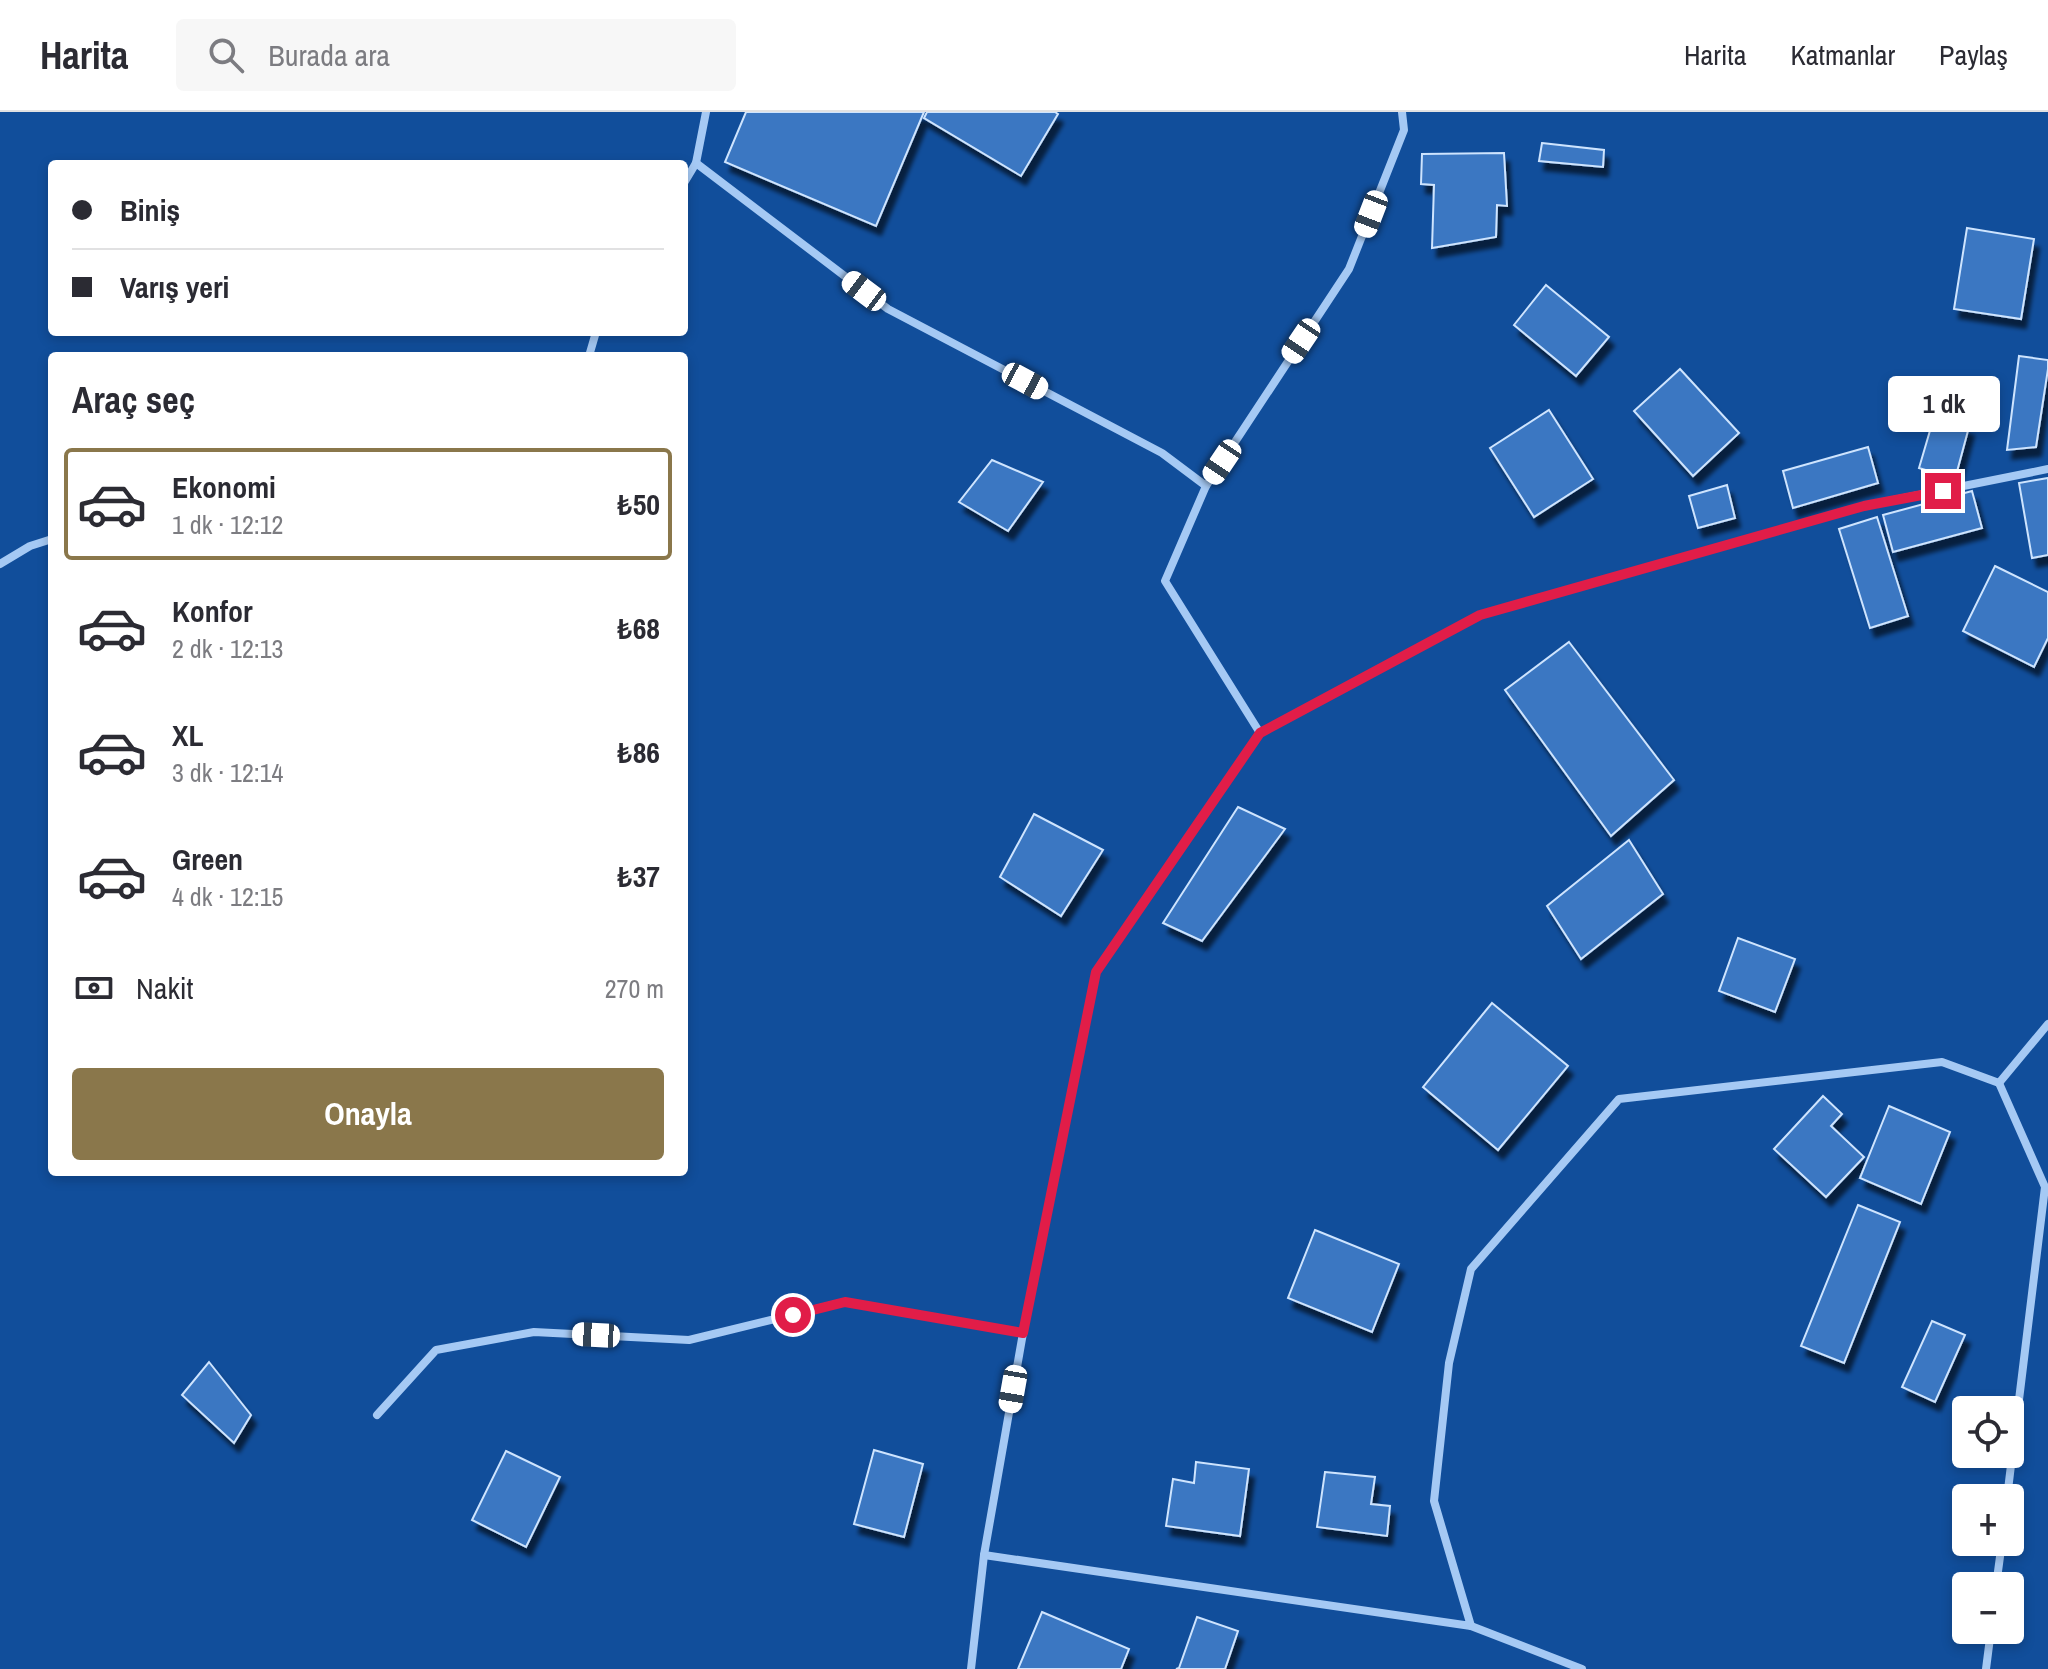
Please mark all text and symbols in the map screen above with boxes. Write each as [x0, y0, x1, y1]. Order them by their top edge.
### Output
search box [176, 19, 736, 91]
text: Harita [40, 30, 128, 81]
icon: search [204, 33, 248, 77]
text: Burada ara [268, 35, 390, 75]
text: Harita [1684, 36, 1746, 74]
text: Katmanlar [1790, 36, 1895, 74]
text: Paylaş [1939, 36, 2008, 74]
car [1351, 187, 1391, 241]
text: Biniş [120, 190, 180, 230]
text: Varış yeri [120, 267, 229, 307]
car [838, 267, 890, 315]
car [1278, 314, 1324, 368]
car [998, 359, 1052, 403]
callout: 1 dk [1887, 375, 1999, 431]
text: Araç seç [72, 376, 195, 424]
text: 1 dk [1923, 386, 1965, 421]
car [1199, 435, 1245, 489]
text: Ekonomi [172, 467, 276, 507]
icon: car [76, 468, 148, 540]
route end [1925, 473, 1961, 509]
text: ₺50 [618, 484, 660, 524]
text: 1 dk · 12:12 [172, 507, 283, 542]
text: Konfor [172, 591, 253, 631]
icon: car [76, 592, 148, 664]
text: ₺68 [618, 608, 660, 648]
text: 2 dk · 12:13 [172, 631, 283, 666]
text: XL [172, 715, 203, 755]
icon: car [76, 716, 148, 788]
text: ₺86 [618, 732, 660, 772]
text: 3 dk · 12:14 [172, 755, 283, 790]
text: Green [172, 839, 243, 879]
icon: car [76, 840, 148, 912]
text: ₺37 [618, 856, 660, 896]
text: 4 dk · 12:15 [172, 879, 283, 914]
icon: cash [72, 966, 116, 1010]
text: Nakit [136, 968, 193, 1008]
text: 270 m [605, 971, 664, 1006]
button: Onayla [72, 1068, 664, 1160]
route start [775, 1297, 811, 1333]
car [571, 1322, 621, 1348]
car [997, 1363, 1029, 1415]
map controls [1952, 1396, 2024, 1644]
button: locate [1952, 1396, 2024, 1468]
button: + [1952, 1484, 2024, 1556]
button: − [1952, 1572, 2024, 1644]

